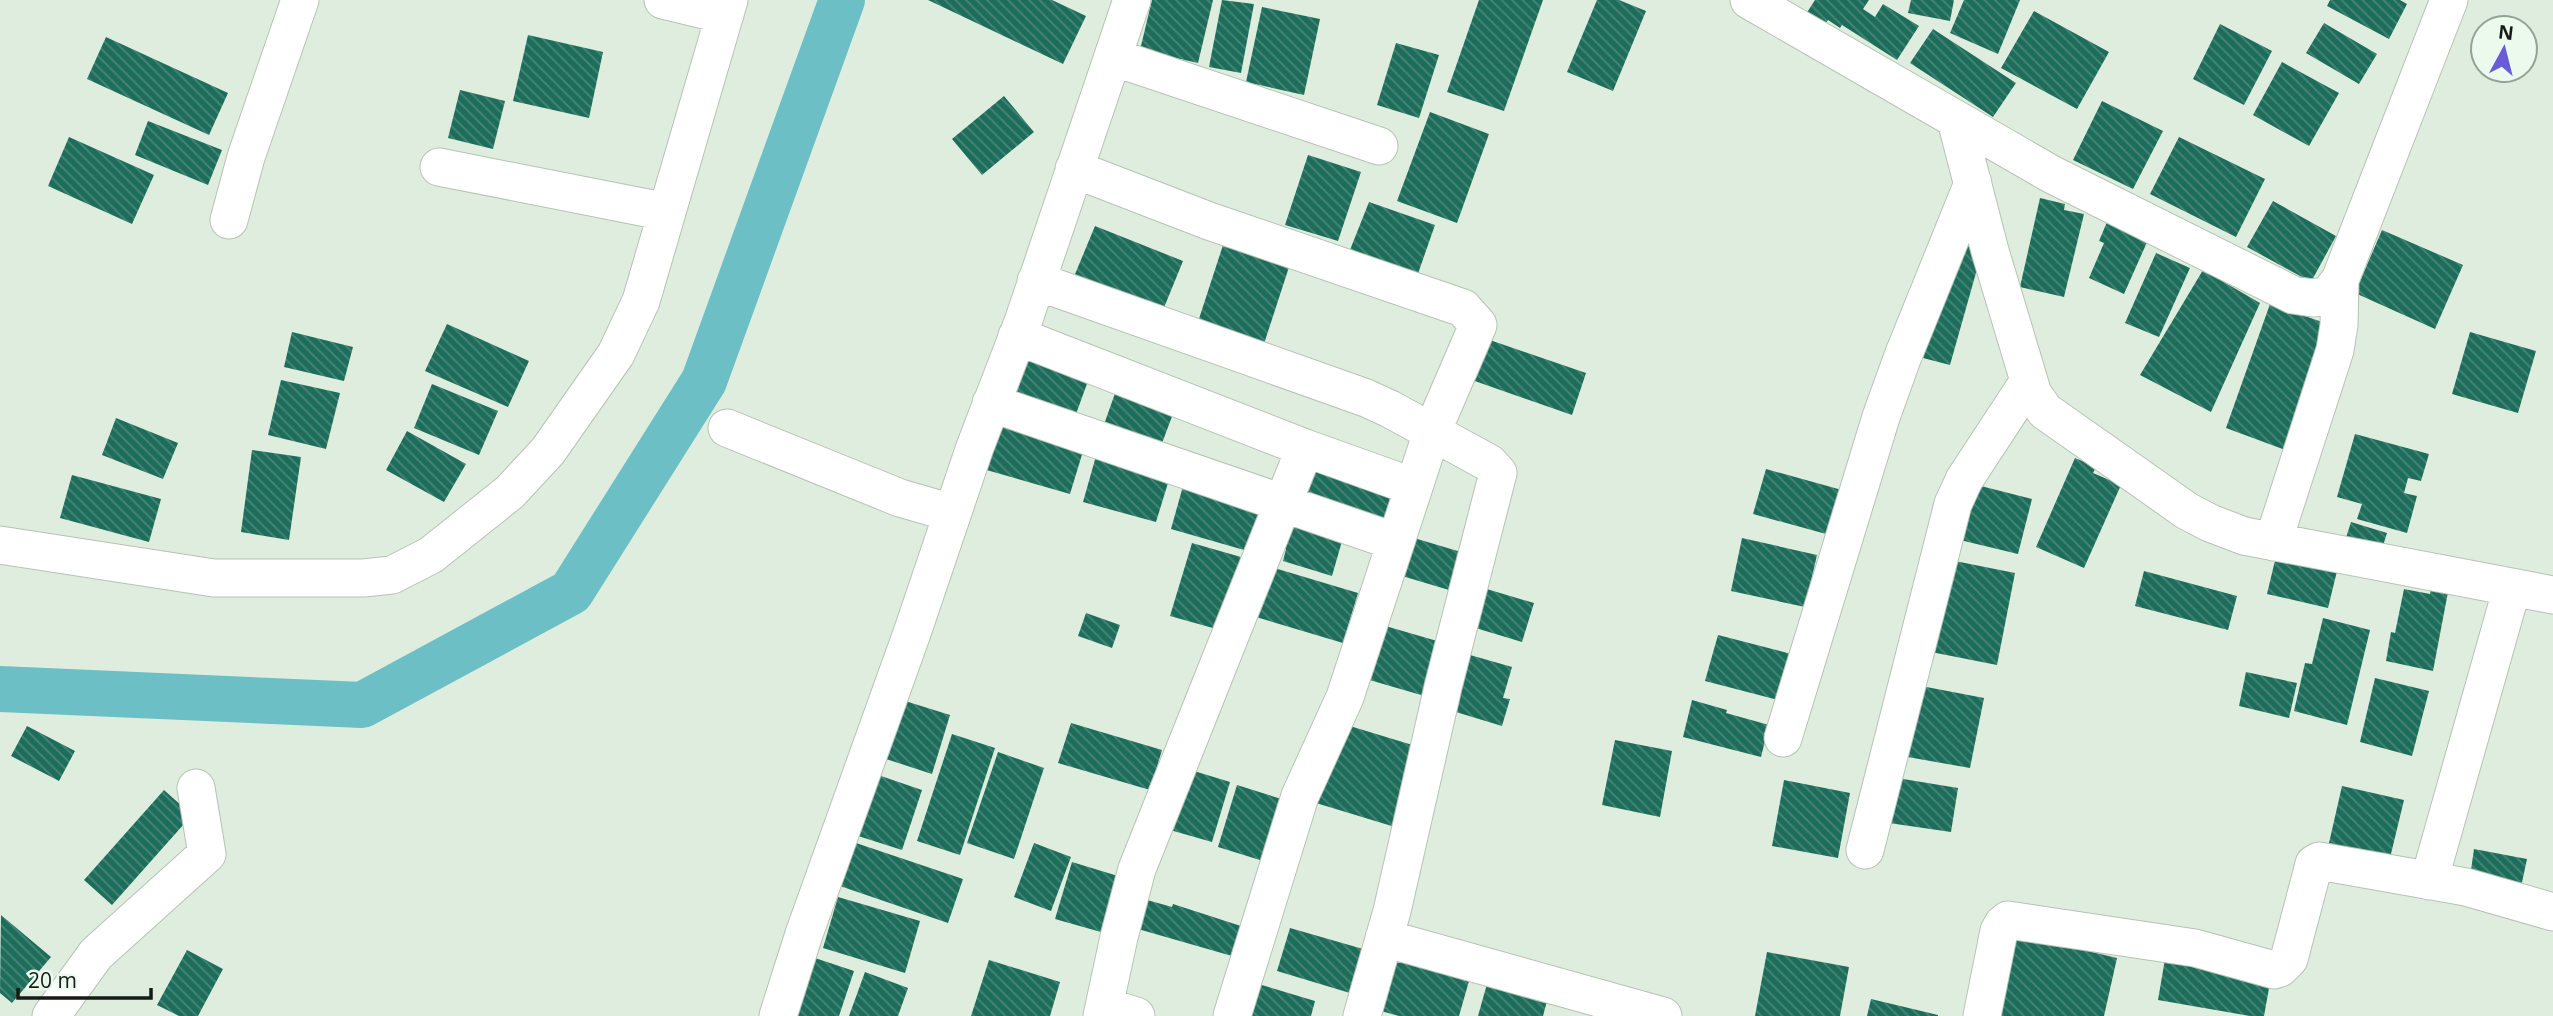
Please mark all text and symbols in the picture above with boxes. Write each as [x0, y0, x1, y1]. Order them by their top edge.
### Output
north arrow [2469, 14, 2539, 84]
text: N [2497, 18, 2515, 46]
scale bar [18, 956, 150, 1000]
text: 20 m [28, 966, 77, 994]

